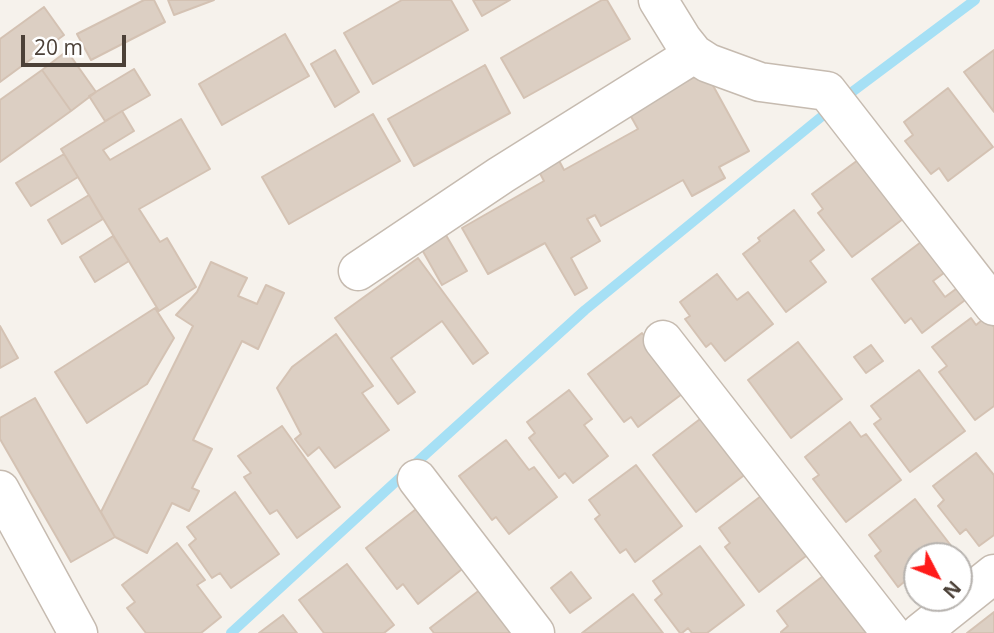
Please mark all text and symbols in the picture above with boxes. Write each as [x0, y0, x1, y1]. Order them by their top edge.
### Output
scale bar [24, 21, 130, 65]
text: 20 m [34, 33, 83, 61]
north arrow [903, 542, 973, 612]
text: N [937, 575, 967, 604]

